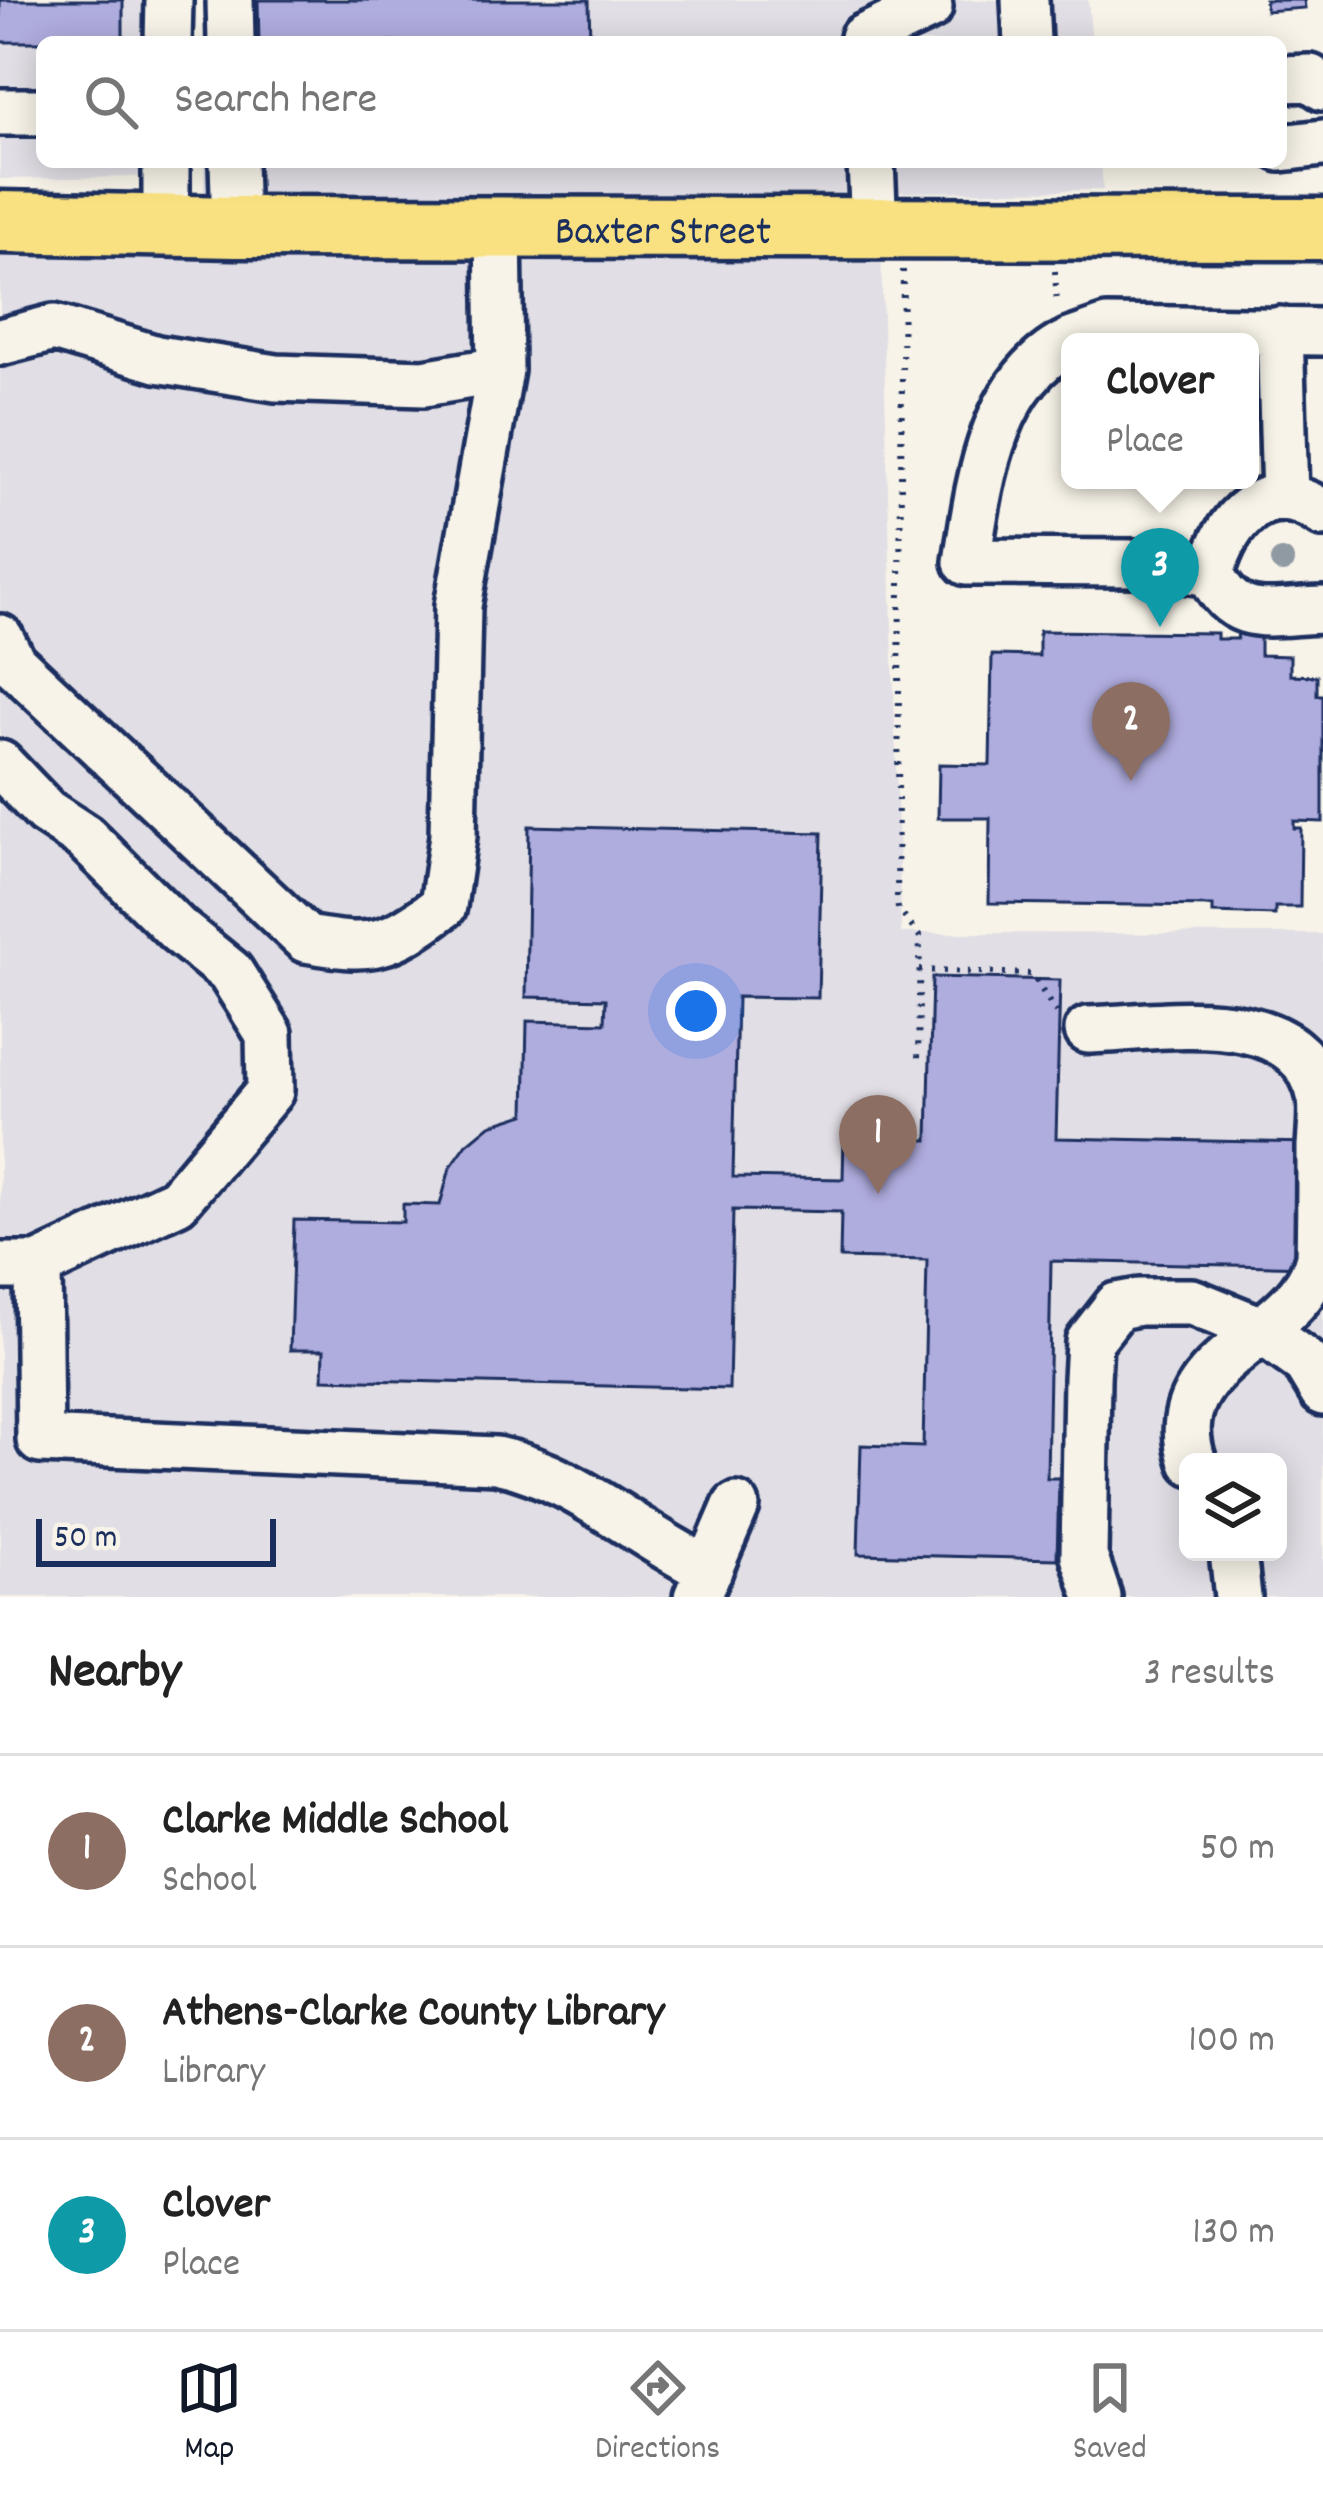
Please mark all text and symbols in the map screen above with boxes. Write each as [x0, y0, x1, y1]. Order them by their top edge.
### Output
search box [36, 36, 1287, 168]
icon: search [78, 69, 144, 135]
text: Search here [174, 70, 377, 134]
street label: Baxter Street [555, 205, 771, 265]
popup [1061, 333, 1259, 489]
text: Clover [1106, 352, 1214, 416]
text: Place [1106, 416, 1184, 471]
pin: 3 [1121, 528, 1199, 627]
pin: 2 [1092, 682, 1170, 781]
your location [666, 981, 726, 1041]
pin: 1 [839, 1095, 917, 1194]
map controls [1179, 1453, 1287, 1561]
button: layers [1179, 1453, 1287, 1561]
scale bar [36, 1513, 276, 1566]
text: 50 m [54, 1516, 118, 1563]
text: Nearby [48, 1639, 181, 1711]
text: 3 results [1144, 1648, 1275, 1703]
text: Clarke Middle School [162, 1791, 508, 1855]
text: 1 [83, 1823, 91, 1878]
text: 50 m [1200, 1823, 1275, 1878]
text: School [162, 1855, 257, 1910]
text: Athens-Clarke County Library [162, 1983, 664, 2047]
text: 2 [78, 2015, 96, 2070]
text: 100 m [1188, 2015, 1275, 2070]
text: Library [162, 2047, 265, 2102]
text: Clover [162, 2175, 270, 2239]
text: 3 [78, 2207, 96, 2262]
text: 130 m [1192, 2207, 1275, 2262]
text: Place [162, 2239, 240, 2294]
tab: Map [176, 2355, 242, 2474]
tab: Directions [595, 2355, 720, 2474]
tab: Saved [1073, 2355, 1147, 2474]

